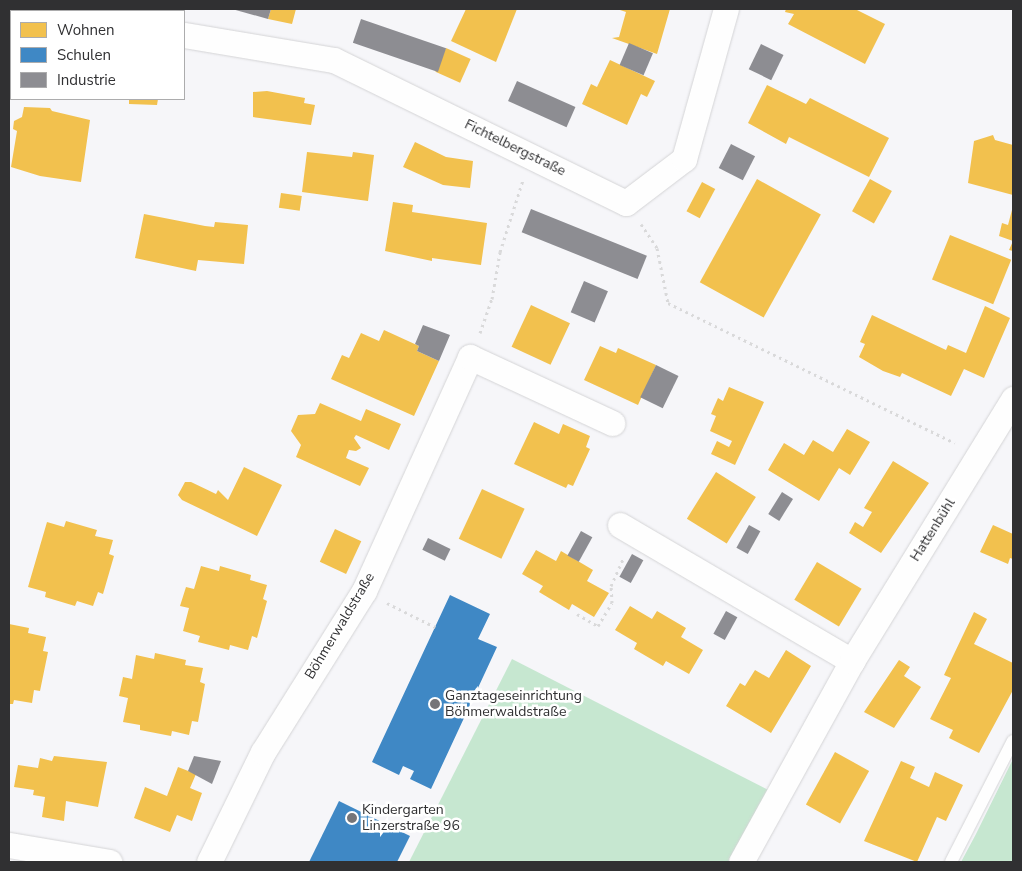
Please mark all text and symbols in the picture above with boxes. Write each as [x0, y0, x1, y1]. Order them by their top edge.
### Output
legend [10, 10, 185, 100]
text: Wohnen [57, 20, 115, 40]
text: Schulen [57, 45, 111, 65]
text: Industrie [57, 70, 116, 90]
street label: Fichtelbergstraße [462, 116, 568, 180]
street label: Hattenbühl [907, 495, 959, 565]
street label: Böhmerwaldstraße [302, 570, 378, 682]
place label: Ganztageseinrichtung Böhmerwaldstraße [445, 688, 582, 720]
marker: Ganztageseinrichtung Böhmerwaldstraße [429, 698, 441, 710]
place label: Kindergarten Linzerstraße 96 [362, 802, 460, 834]
marker: Kindergarten Linzerstraße 96 [346, 812, 358, 824]

